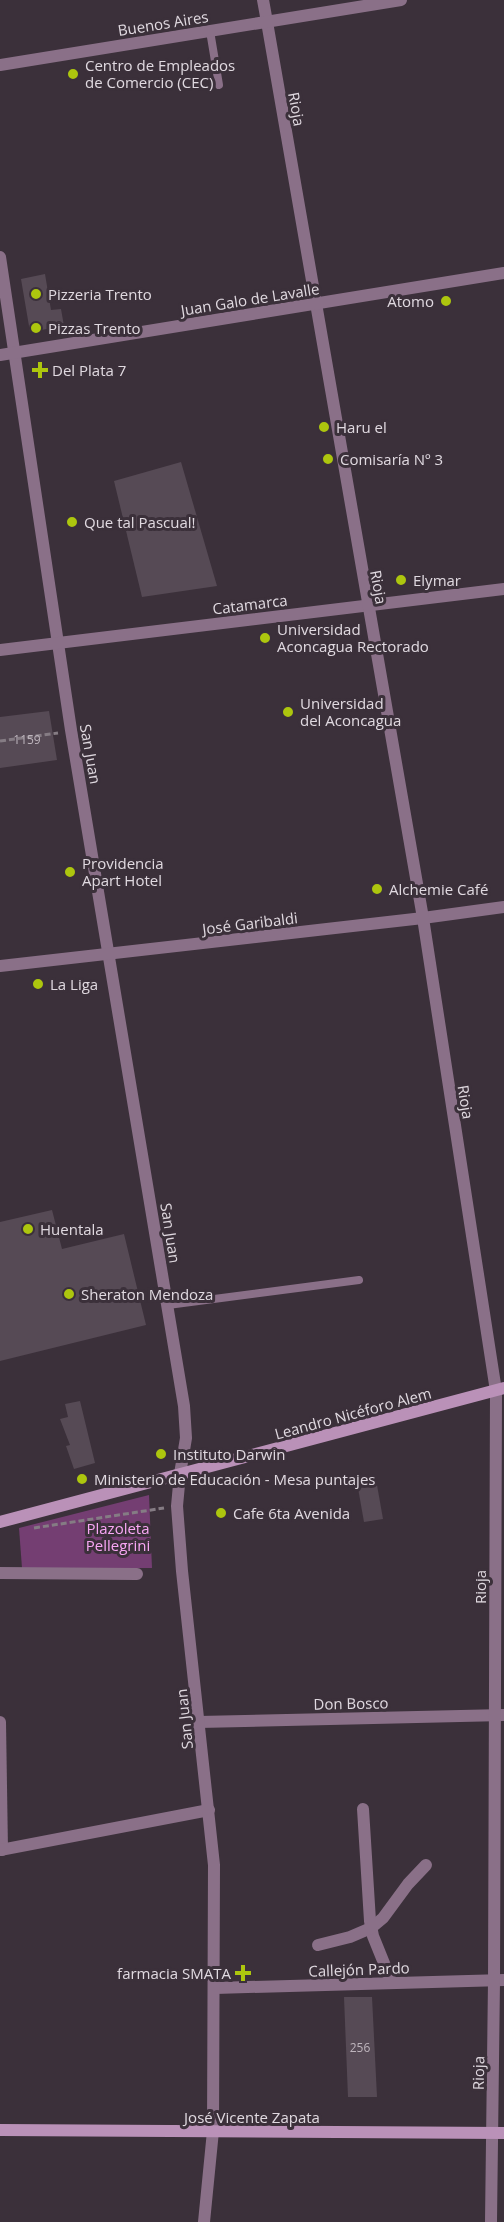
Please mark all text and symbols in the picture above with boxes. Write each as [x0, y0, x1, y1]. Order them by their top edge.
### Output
street label: Buenos Aires [116, 6, 210, 40]
place label: Centro de Empleados de Comercio (CEC) [85, 55, 235, 92]
marker: Centro de Empleados de Comercio (CEC) [66, 67, 80, 81]
street label: Rioja [284, 90, 310, 128]
street label: Juan Galo de Lavalle [177, 278, 321, 320]
place label: Pizzeria Trento [48, 284, 152, 304]
marker: Pizzeria Trento [29, 287, 43, 301]
place label: Atomo [387, 291, 434, 311]
marker: Atomo [439, 294, 453, 308]
place label: Pizzas Trento [48, 318, 141, 338]
marker: Pizzas Trento [29, 321, 43, 335]
place label: Del Plata 7 [52, 360, 126, 380]
marker: Del Plata 7 [33, 363, 47, 377]
place label: Haru el [336, 417, 387, 437]
marker: Haru el [317, 420, 331, 434]
place label: Comisaría Nº 3 [340, 449, 443, 469]
marker: Comisaría Nº 3 [321, 452, 335, 466]
place label: Que tal Pascual! [84, 512, 196, 532]
marker: Que tal Pascual! [65, 515, 79, 529]
street label: Rioja [366, 568, 392, 606]
place label: Elymar [413, 570, 461, 590]
marker: Elymar [394, 573, 408, 587]
street label: Catamarca [211, 589, 289, 619]
place label: Universidad Aconcagua Rectorado [277, 619, 429, 656]
marker: Universidad Aconcagua Rectorado [258, 631, 272, 645]
place label: Universidad del Aconcagua [300, 693, 401, 730]
marker: Universidad del Aconcagua [281, 705, 295, 719]
street label: San Juan [76, 723, 106, 785]
house number: 1159 [13, 731, 41, 748]
place label: Providencia Apart Hotel [82, 853, 164, 890]
marker: Providencia Apart Hotel [63, 865, 77, 879]
place label: Alchemie Café [389, 879, 488, 899]
marker: Alchemie Café [370, 882, 384, 896]
street label: José Garibaldi [199, 907, 299, 939]
place label: La Liga [50, 974, 98, 994]
marker: La Liga [31, 977, 45, 991]
street label: Rioja [453, 1084, 479, 1120]
street label: San Juan [156, 1202, 186, 1264]
place label: Huentala [40, 1219, 104, 1239]
marker: Huentala [21, 1222, 35, 1236]
place label: Sheraton Mendoza [81, 1284, 213, 1304]
marker: Sheraton Mendoza [62, 1287, 76, 1301]
street label: Leandro Nicéforo Alem [272, 1382, 434, 1444]
place label: Instituto Darwin [173, 1444, 285, 1464]
marker: Instituto Darwin [154, 1447, 168, 1461]
place label: Ministerio de Educación - Mesa puntajes [94, 1469, 375, 1489]
marker: Ministerio de Educación - Mesa puntajes [75, 1472, 89, 1486]
place label: Cafe 6ta Avenida [233, 1503, 350, 1523]
marker: Cafe 6ta Avenida [214, 1506, 228, 1520]
park label: Plazoleta Pellegrini [86, 1518, 150, 1555]
street label: Rioja [470, 1570, 490, 1604]
street label: San Juan [171, 1688, 197, 1750]
street label: Don Bosco [313, 1692, 389, 1714]
street label: Callejón Pardo [308, 1957, 410, 1981]
place label: farmacia SMATA [117, 1963, 232, 1983]
marker: farmacia SMATA [236, 1966, 250, 1980]
house number: 256 [350, 2039, 370, 2056]
street label: Rioja [468, 2056, 488, 2090]
street label: José Vicente Zapata [182, 2107, 320, 2127]

